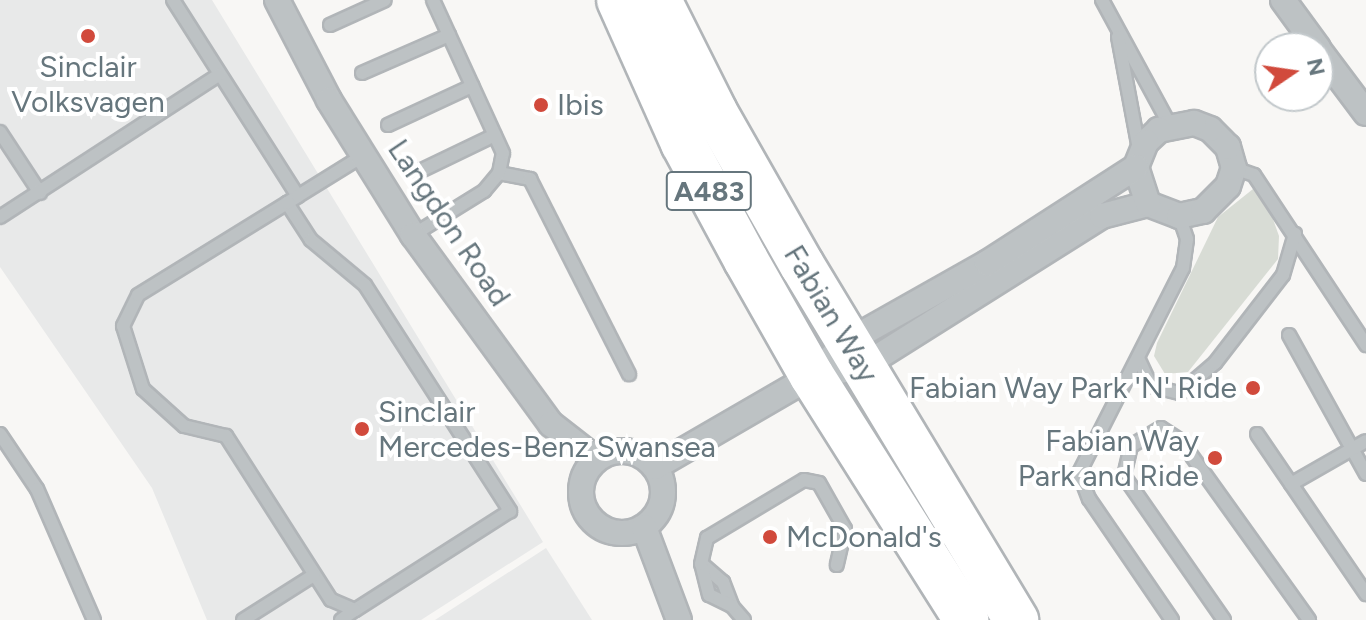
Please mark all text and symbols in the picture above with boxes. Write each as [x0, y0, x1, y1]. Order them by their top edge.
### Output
marker: Sinclair Volksvagen [79, 27, 97, 45]
north arrow [1254, 32, 1334, 112]
place label: Sinclair Volksvagen [11, 49, 165, 120]
text: N [1301, 56, 1331, 78]
place label: Ibis [557, 87, 604, 123]
marker: Ibis [532, 96, 550, 114]
street label: Langdon Road [380, 133, 518, 313]
road number: A483 [665, 167, 753, 215]
street label: Fabian Way [776, 239, 886, 389]
place label: Fabian Way Park 'N' Ride [909, 370, 1237, 406]
marker: Fabian Way Park 'N' Ride [1244, 379, 1262, 397]
place label: Sinclair Mercedes-Benz Swansea [378, 394, 716, 464]
marker: Sinclair Mercedes-Benz Swansea [353, 420, 371, 438]
place label: Fabian Way Park and Ride [1018, 423, 1199, 494]
marker: Fabian Way Park and Ride [1206, 449, 1224, 467]
place label: McDonald's [786, 519, 942, 555]
marker: McDonald's [761, 528, 779, 546]

